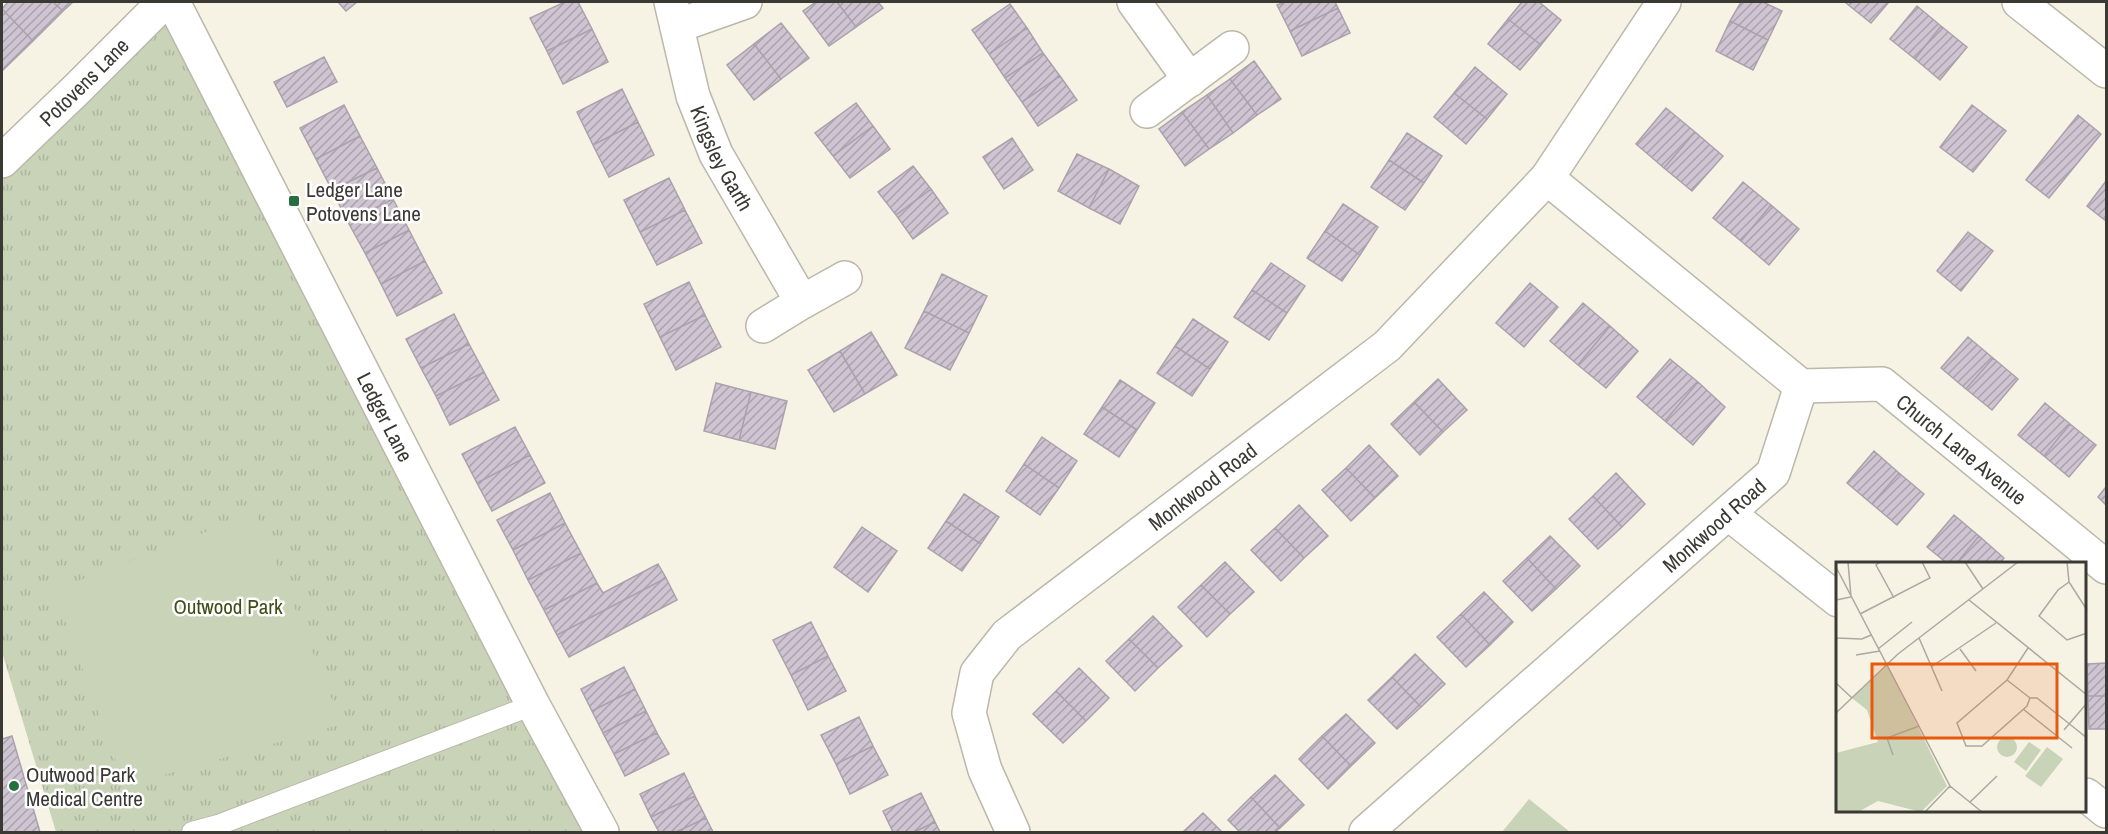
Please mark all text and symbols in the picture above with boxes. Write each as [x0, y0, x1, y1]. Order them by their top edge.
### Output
street label: Potovens Lane [33, 31, 135, 132]
street label: Kingsley Garth [684, 101, 760, 216]
place label: Ledger Lane Potovens Lane [306, 175, 421, 228]
marker: Ledger Lane Potovens Lane [287, 194, 301, 208]
street label: Ledger Lane [350, 367, 420, 466]
street label: Church Lane Avenue [1890, 387, 2033, 511]
street label: Monkwood Road [1142, 436, 1263, 537]
street label: Monkwood Road [1656, 471, 1772, 579]
inset map [1836, 562, 2087, 813]
park label: Outwood Park [173, 592, 283, 621]
place label: Outwood Park Medical Centre [26, 760, 143, 813]
marker: Outwood Park Medical Centre [7, 779, 21, 793]

